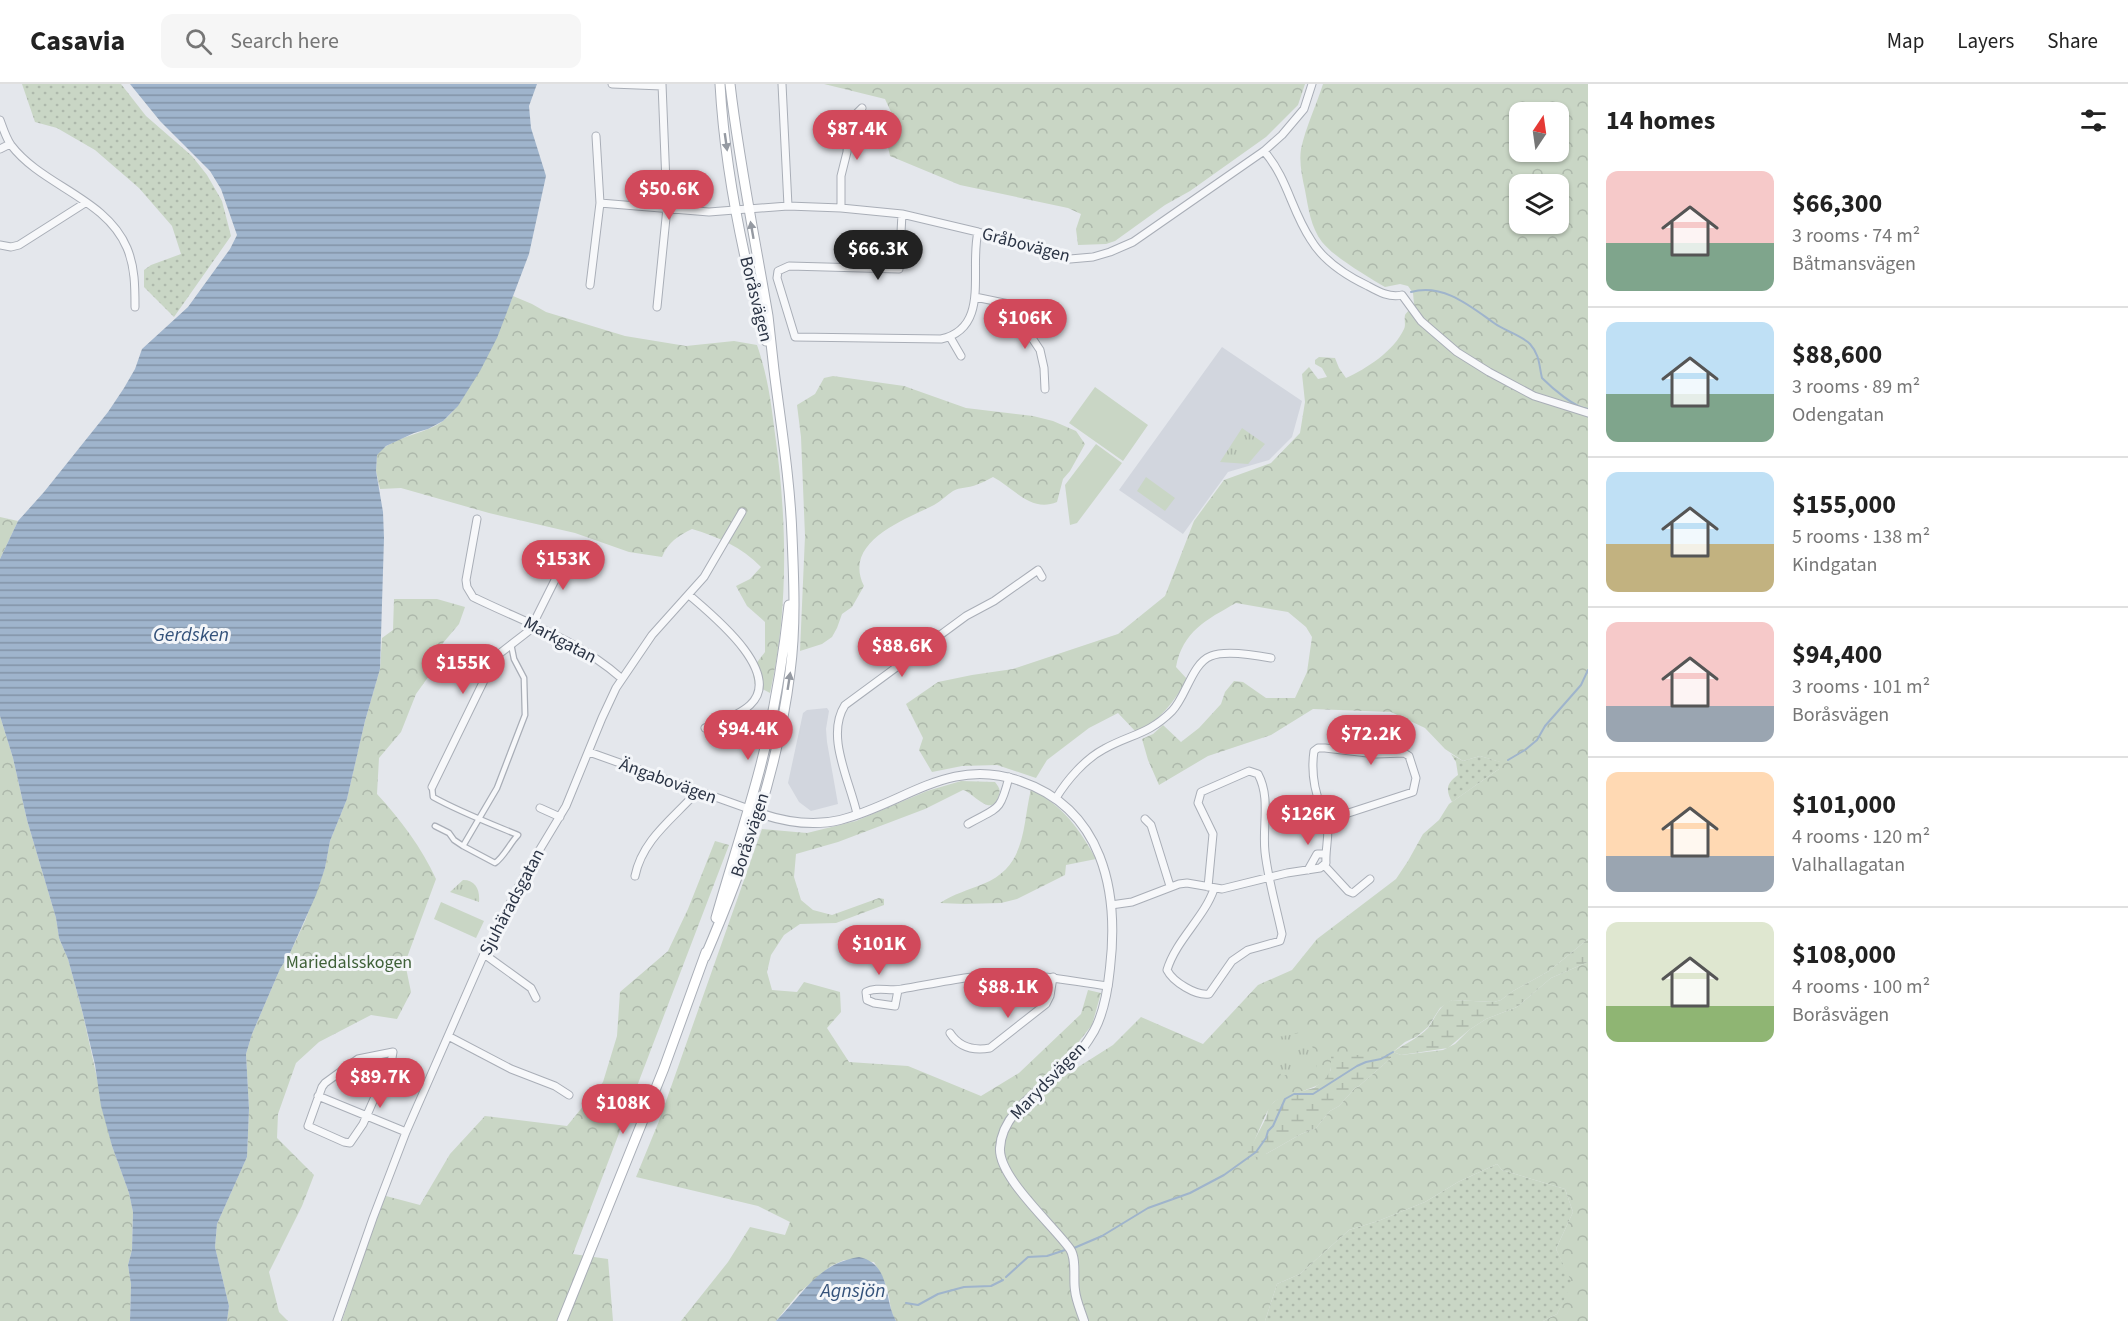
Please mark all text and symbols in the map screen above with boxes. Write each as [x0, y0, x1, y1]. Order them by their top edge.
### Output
search box [161, 14, 581, 68]
text: Casavia [30, 21, 125, 61]
icon: search [182, 25, 215, 58]
text: Search here [230, 25, 339, 57]
text: Map [1887, 26, 1924, 56]
text: Layers [1957, 26, 2014, 56]
text: Share [2047, 26, 2098, 56]
north arrow [1509, 102, 1569, 162]
map controls [1509, 102, 1569, 234]
text: 14 homes [1606, 102, 1715, 139]
icon: filters [2077, 104, 2110, 137]
pin: $87.4K [808, 110, 906, 161]
text: $87.4K [827, 115, 887, 143]
one-way arrow [722, 133, 731, 152]
pin: $50.6K [620, 170, 718, 221]
button: layers [1509, 174, 1569, 234]
text: $50.6K [639, 175, 699, 203]
text: $66,300 [1792, 185, 1882, 222]
icon: home [1654, 195, 1726, 267]
one-way arrow [747, 221, 756, 240]
street label: Gråbovägen [979, 221, 1073, 269]
text: 3 rooms · 74 m² [1792, 222, 1920, 250]
pin: $66.3K [829, 230, 927, 281]
text: $66.3K [848, 235, 908, 263]
text: Båtmansvägen [1792, 250, 1916, 278]
street label: Boråsvägen [733, 254, 779, 344]
pin: $106K [983, 299, 1067, 350]
text: $106K [998, 304, 1052, 332]
text: $88,600 [1792, 336, 1882, 373]
icon: home [1654, 346, 1726, 418]
text: 3 rooms · 89 m² [1792, 373, 1920, 401]
text: Odengatan [1792, 401, 1884, 429]
text: $155,000 [1792, 486, 1896, 523]
icon: home [1654, 496, 1726, 568]
text: 5 rooms · 138 m² [1792, 523, 1930, 551]
pin: $153K [521, 540, 605, 591]
text: $153K [536, 545, 590, 573]
text: Kindgatan [1792, 551, 1877, 579]
street label: Markgatan [519, 610, 601, 670]
water label: Gerdsken [153, 621, 229, 649]
pin: $88.6K [853, 627, 951, 678]
text: $88.6K [872, 632, 932, 660]
text: $94,400 [1792, 636, 1882, 673]
pin: $155K [421, 644, 505, 695]
icon: home [1654, 646, 1726, 718]
text: $155K [436, 649, 490, 677]
one-way arrow [784, 671, 793, 690]
text: 3 rooms · 101 m² [1792, 673, 1930, 701]
text: Boråsvägen [1792, 701, 1889, 729]
pin: $94.4K [699, 710, 797, 761]
text: $94.4K [718, 715, 778, 743]
pin: $72.2K [1322, 715, 1420, 766]
text: $72.2K [1341, 720, 1401, 748]
street label: Ängabovägen [616, 752, 720, 810]
text: $101,000 [1792, 786, 1896, 823]
street label: Boråsvägen [725, 790, 775, 880]
pin: $126K [1266, 795, 1350, 846]
icon: home [1654, 796, 1726, 868]
text: $126K [1281, 800, 1335, 828]
text: 4 rooms · 120 m² [1792, 823, 1930, 851]
street label: Sjuhäradsgatan [473, 844, 551, 960]
text: Valhallagatan [1792, 851, 1905, 879]
pin: $101K [837, 925, 921, 976]
text: $101K [852, 930, 906, 958]
text: $108,000 [1792, 936, 1896, 973]
icon: home [1654, 946, 1726, 1018]
park label: Mariedalsskogen [286, 950, 412, 975]
pin: $88.1K [959, 968, 1057, 1019]
text: $88.1K [978, 973, 1038, 1001]
text: 4 rooms · 100 m² [1792, 973, 1930, 1001]
text: Boråsvägen [1792, 1001, 1889, 1029]
street label: Marydsvägen [1004, 1037, 1092, 1125]
pin: $89.7K [331, 1058, 429, 1109]
text: $89.7K [350, 1063, 410, 1091]
pin: $108K [581, 1084, 665, 1135]
text: $108K [596, 1089, 650, 1117]
water label: Agnsjön [819, 1277, 885, 1305]

